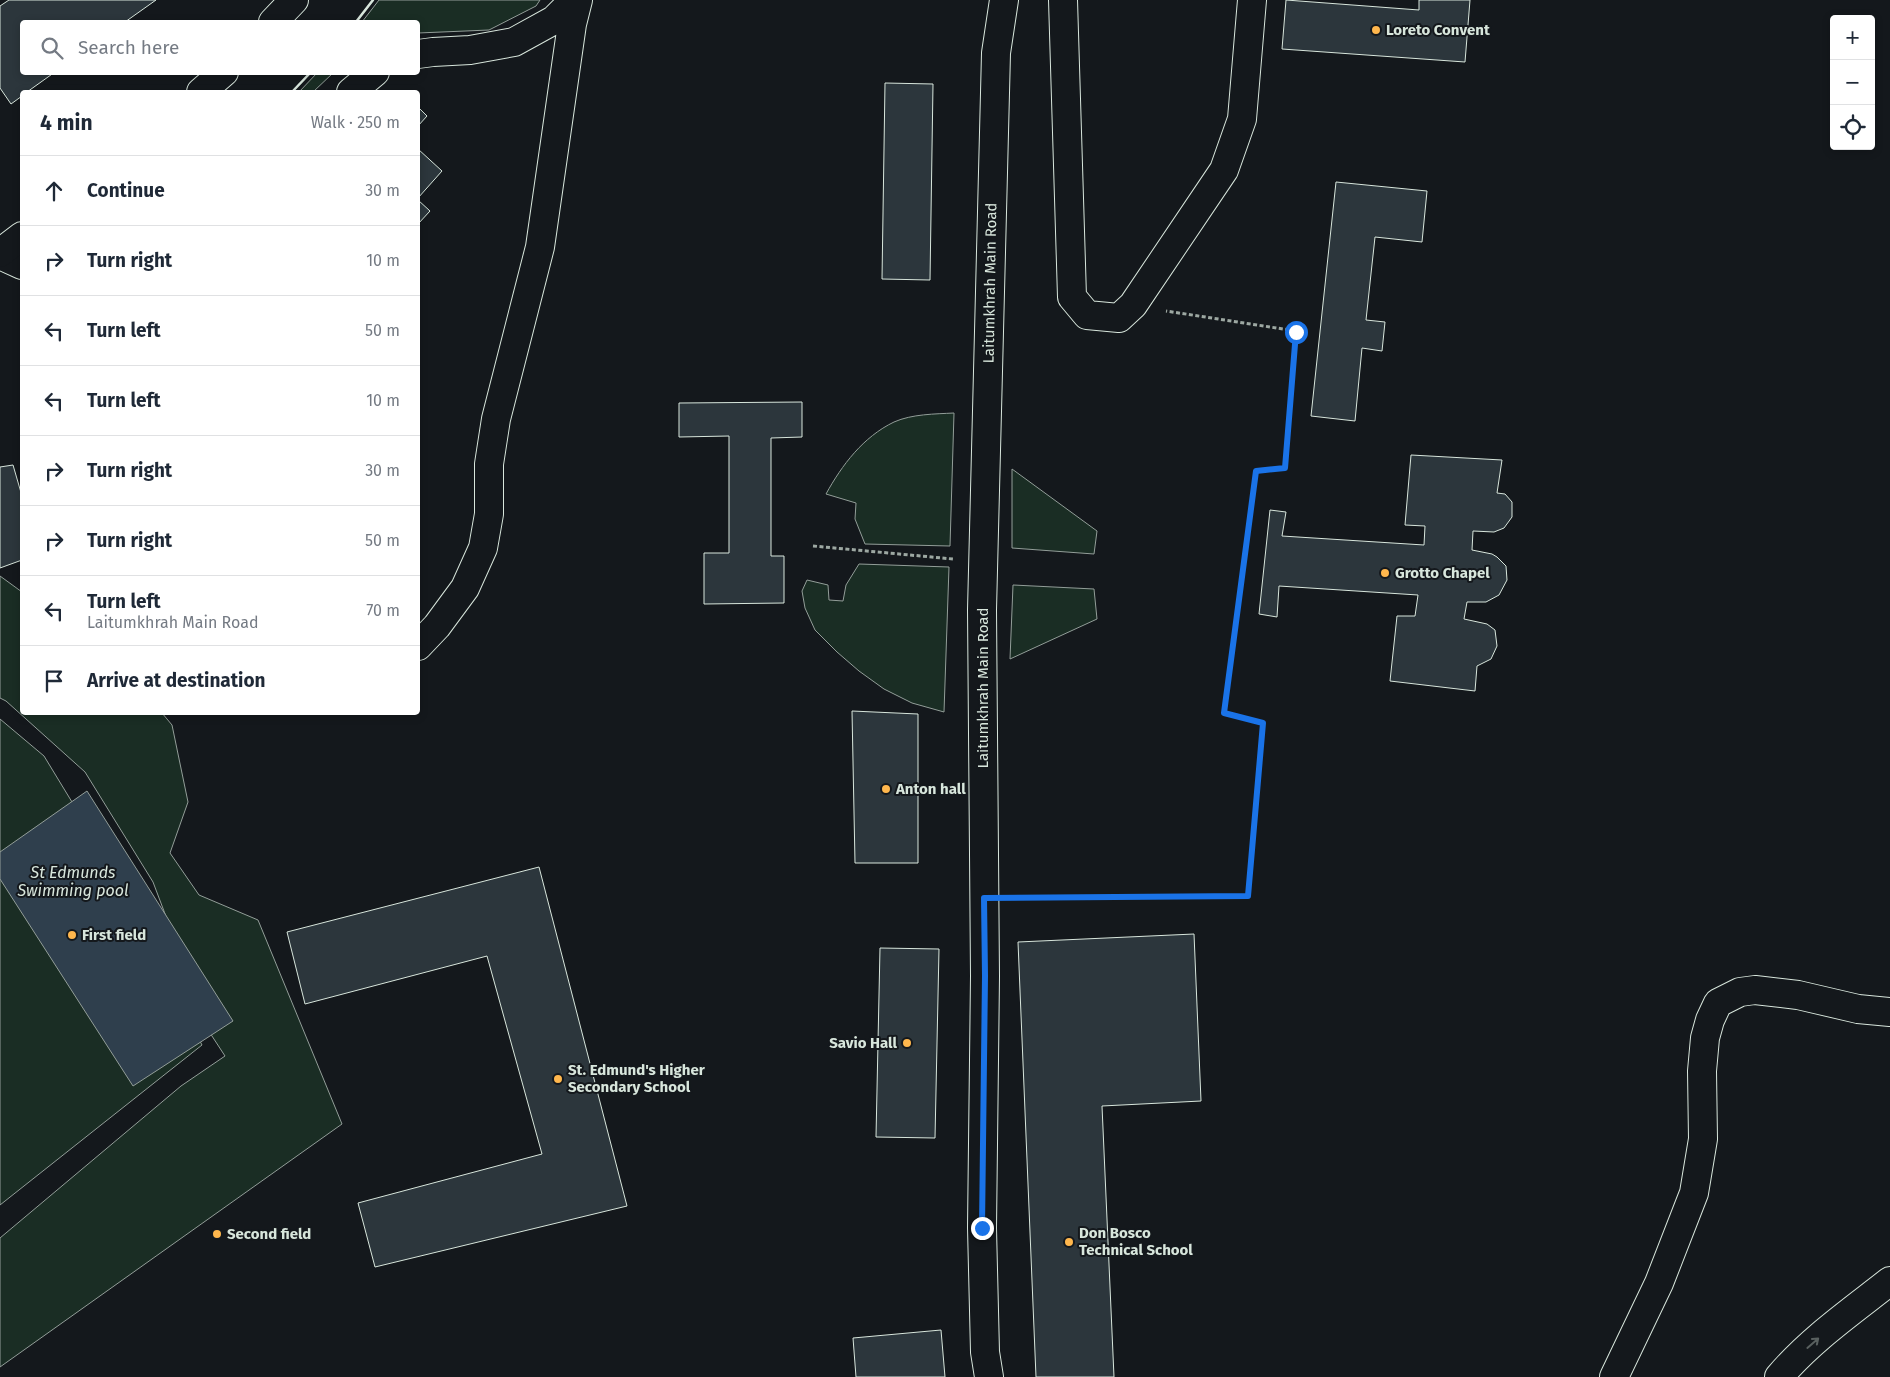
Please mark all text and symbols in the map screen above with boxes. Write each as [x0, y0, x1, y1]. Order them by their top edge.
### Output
map controls [1830, 15, 1875, 150]
button: + [1830, 15, 1875, 60]
search box [20, 20, 420, 75]
place label: Loreto Convent [1386, 21, 1490, 39]
marker: Loreto Convent [1370, 24, 1382, 36]
icon: search [38, 34, 66, 62]
text: Search here [78, 36, 179, 59]
button: − [1830, 60, 1875, 105]
button: locate [1830, 105, 1875, 150]
text: 4 min [40, 110, 93, 136]
text: Walk · 250 m [311, 113, 400, 132]
icon: ahead [40, 177, 68, 205]
text: Continue [87, 179, 165, 202]
text: 30 m [365, 181, 400, 200]
street label: Laitumkhrah Main Road [980, 202, 1000, 364]
icon: right [40, 247, 68, 275]
text: Turn right [87, 249, 172, 272]
text: 10 m [366, 251, 400, 270]
icon: left [40, 317, 68, 345]
text: Turn left [87, 319, 161, 342]
text: 50 m [365, 321, 400, 340]
route start [1285, 321, 1308, 344]
icon: left [40, 387, 68, 415]
text: Turn left [87, 389, 161, 412]
text: 10 m [366, 391, 400, 410]
icon: right [40, 457, 68, 485]
text: Turn right [87, 459, 172, 482]
text: 30 m [365, 461, 400, 480]
icon: right [40, 527, 68, 555]
text: Turn right [87, 529, 172, 552]
text: 50 m [365, 531, 400, 550]
place label: Grotto Chapel [1395, 564, 1490, 582]
marker: Grotto Chapel [1379, 567, 1391, 579]
text: Turn left [87, 590, 161, 613]
icon: left [40, 597, 68, 625]
text: 70 m [366, 601, 400, 620]
street label: Laitumkhrah Main Road [974, 608, 992, 768]
text: Laitumkhrah Main Road [87, 613, 259, 632]
icon: arrive [40, 667, 68, 695]
text: Arrive at destination [87, 669, 266, 692]
place label: Anton hall [895, 780, 966, 798]
marker: Anton hall [880, 783, 892, 795]
water label: St Edmunds Swimming pool [16, 863, 129, 900]
place label: First field [82, 926, 146, 944]
marker: First field [66, 929, 78, 941]
place label: Savio Hall [829, 1034, 898, 1052]
marker: Savio Hall [901, 1037, 913, 1049]
place label: St. Edmund's Higher Secondary School [568, 1061, 706, 1096]
marker: St. Edmund's Higher Secondary School [552, 1073, 564, 1085]
route end [971, 1217, 994, 1240]
place label: Don Bosco Technical School [1079, 1224, 1193, 1259]
place label: Second field [227, 1225, 311, 1243]
marker: Second field [211, 1228, 223, 1240]
marker: Don Bosco Technical School [1063, 1236, 1075, 1248]
one-way arrow [1807, 1337, 1820, 1349]

